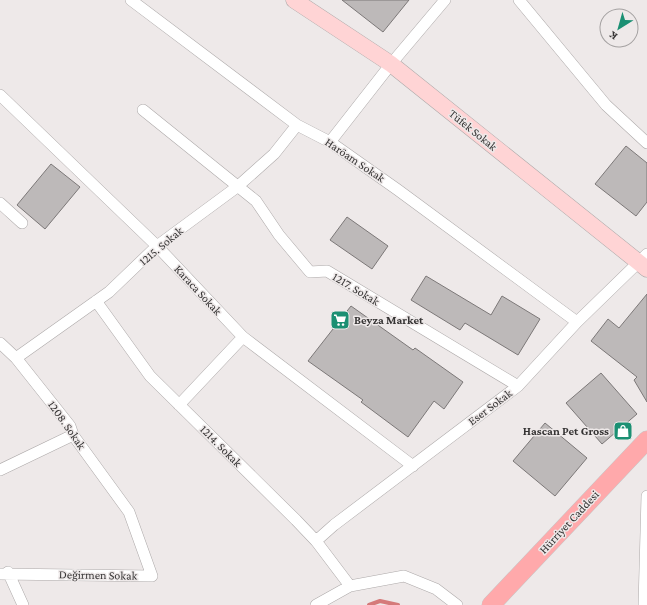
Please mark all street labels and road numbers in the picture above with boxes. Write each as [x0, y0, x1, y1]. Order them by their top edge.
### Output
street label: Tüfek Sokak [446, 106, 500, 154]
street label: Haröam Sokak [322, 135, 388, 185]
street label: 1215. Sokak [136, 224, 186, 268]
street label: Karaca Sokak [171, 262, 225, 318]
street label: 1217. Sokak [330, 270, 382, 309]
street label: Eser Sokak [465, 386, 515, 428]
street label: 1208. Sokak [45, 398, 89, 452]
street label: 1214. Sokak [197, 422, 245, 470]
street label: Hürriyet Caddesi [536, 488, 602, 556]
street label: Değirmen Sokak [59, 567, 138, 583]

